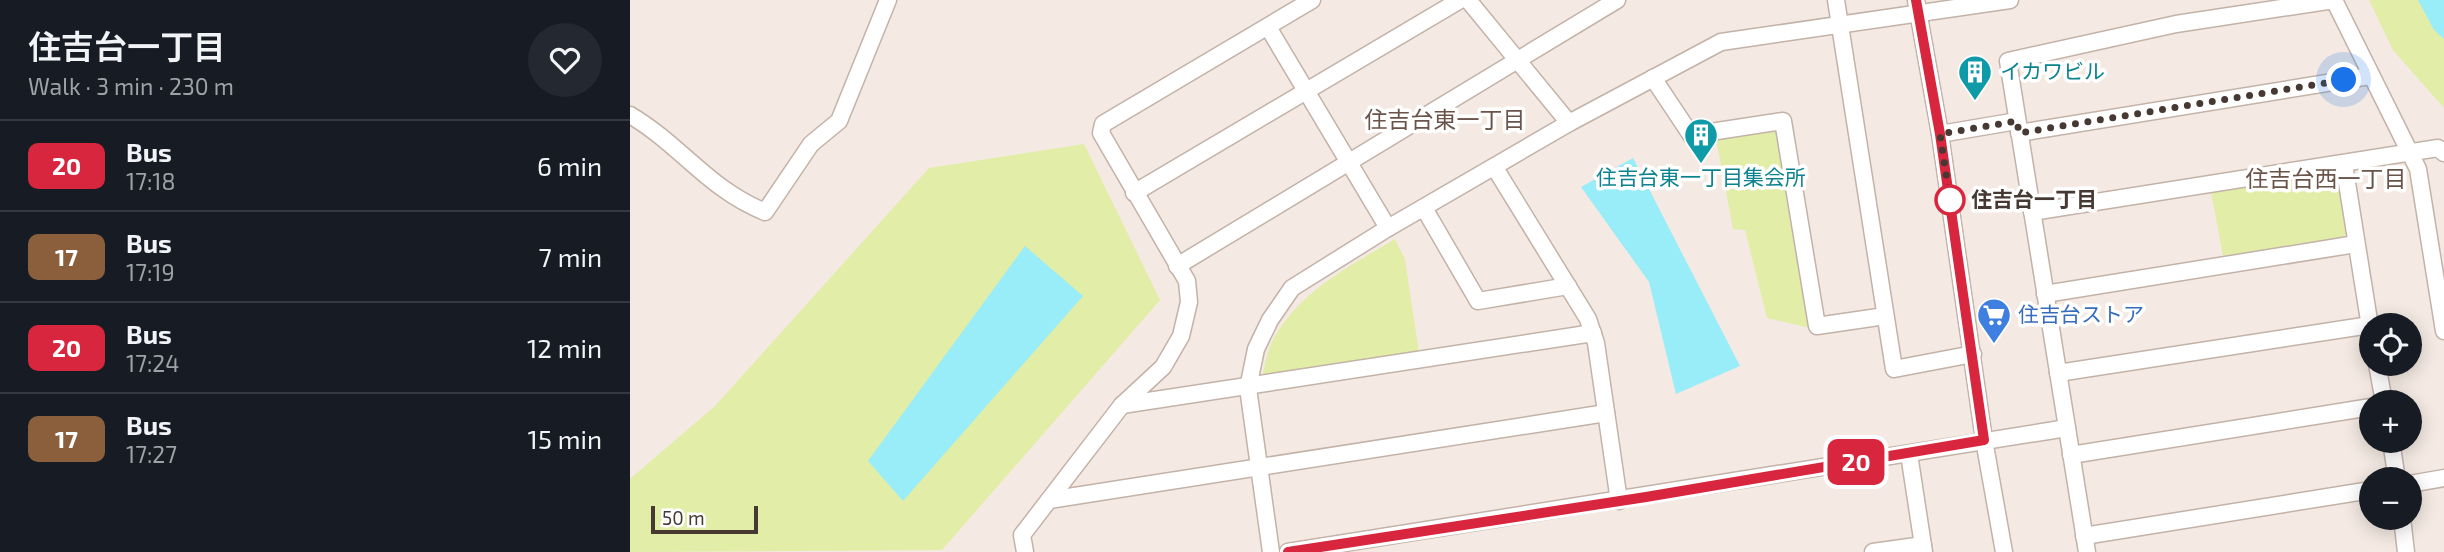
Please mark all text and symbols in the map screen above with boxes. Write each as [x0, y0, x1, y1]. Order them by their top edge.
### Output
button: heart [528, 23, 602, 97]
text: 住吉台一丁目 [28, 26, 226, 66]
building icon: イカワビル [1956, 53, 1994, 102]
place label: イカワビル [2000, 58, 2105, 83]
your location [2326, 62, 2361, 97]
text: Walk · 3 min · 230 m [28, 72, 234, 100]
district label: 住吉台東一丁目 [1365, 105, 1526, 133]
building icon: 住吉台東一丁目集会所 [1682, 116, 1720, 165]
text: Bus [126, 136, 172, 167]
text: 6 min [537, 150, 602, 181]
text: 20 [52, 151, 81, 180]
place label: 住吉台東一丁目集会所 [1596, 164, 1806, 189]
district label: 住吉台西一丁目 [2246, 164, 2407, 192]
text: 17:18 [126, 167, 175, 195]
marker: 住吉台一丁目 [1935, 185, 1965, 215]
place label: 住吉台一丁目 [1971, 186, 2097, 211]
text: Bus [126, 227, 172, 258]
text: 7 min [539, 241, 602, 272]
text: 17 [55, 242, 78, 271]
text: 17:19 [126, 258, 175, 286]
supermarket icon: 住吉台ストア [1975, 296, 2013, 345]
place label: 住吉台ストア [2018, 301, 2144, 326]
map controls [2359, 313, 2422, 530]
button: locate [2359, 313, 2422, 376]
text: Bus [126, 318, 172, 349]
text: 12 min [527, 332, 602, 363]
text: 20 [52, 333, 81, 362]
text: 17:24 [126, 349, 179, 377]
button: + [2359, 390, 2422, 453]
text: Bus [126, 409, 172, 440]
text: 15 min [528, 423, 602, 454]
text: 17 [55, 424, 78, 453]
line badge: 20 [1824, 439, 1888, 485]
text: 17:27 [126, 440, 177, 468]
text: 20 [1841, 447, 1871, 476]
button: − [2359, 467, 2422, 530]
scale bar [651, 503, 758, 535]
text: 50 m [662, 506, 705, 529]

